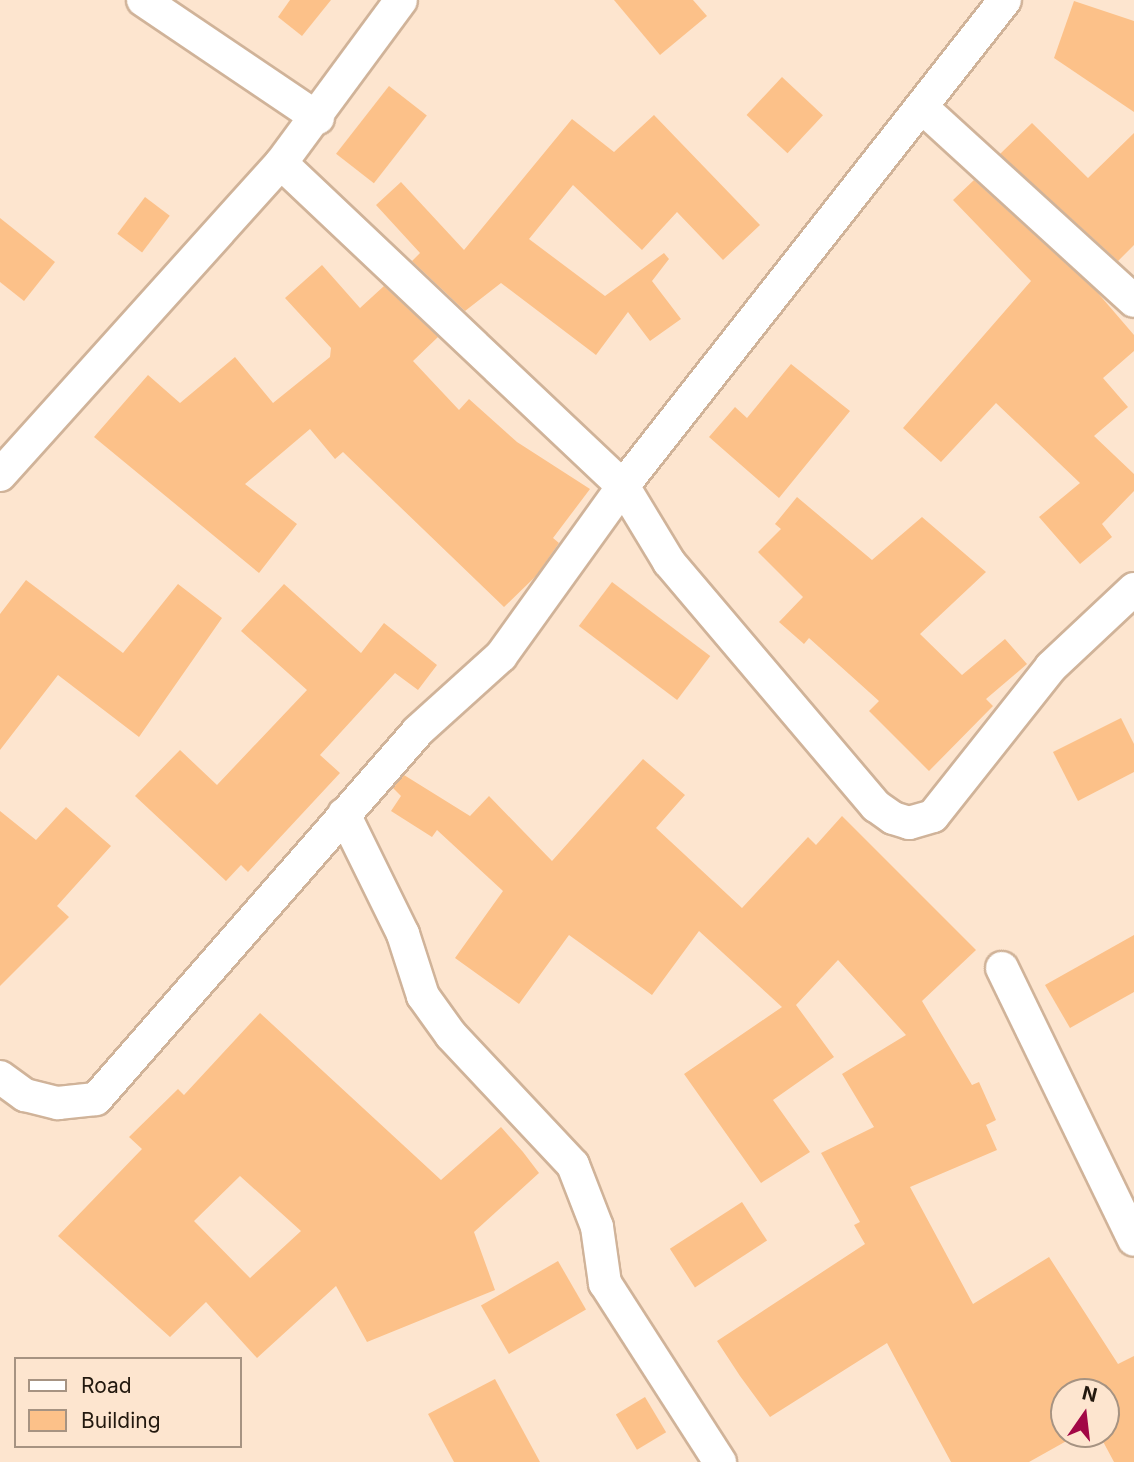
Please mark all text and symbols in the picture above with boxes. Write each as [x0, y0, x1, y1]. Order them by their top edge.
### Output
legend [14, 1357, 242, 1448]
text: Road [81, 1373, 132, 1398]
north arrow [1050, 1378, 1120, 1448]
text: N [1080, 1381, 1100, 1407]
text: Building [81, 1408, 161, 1433]

